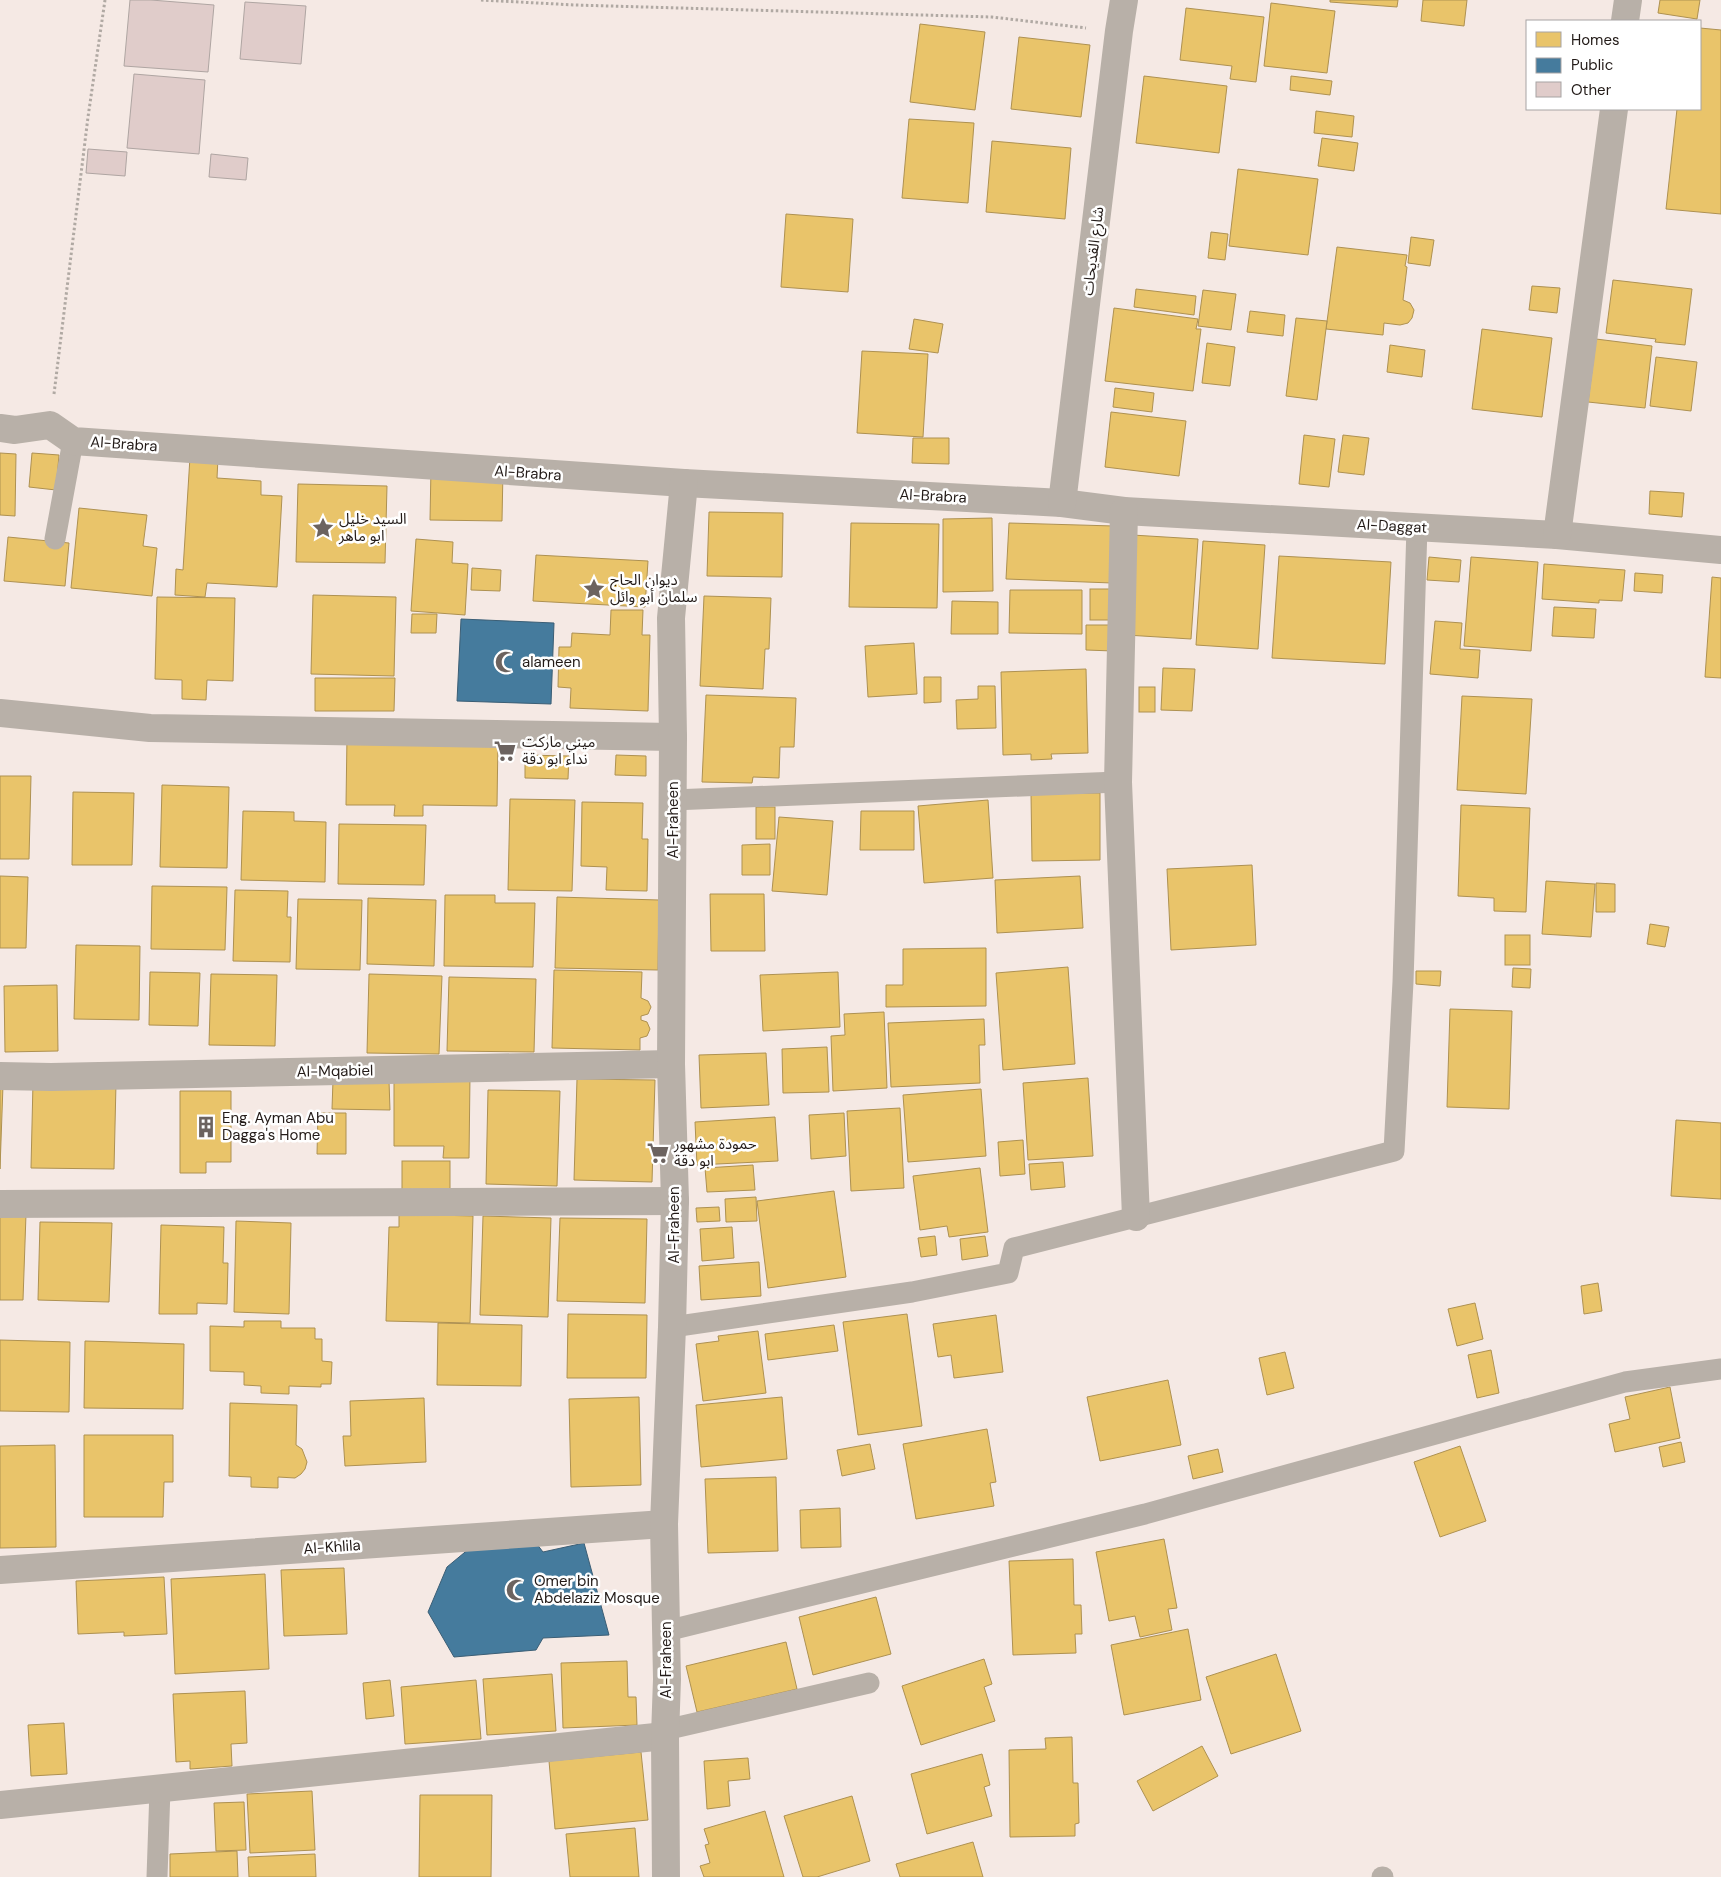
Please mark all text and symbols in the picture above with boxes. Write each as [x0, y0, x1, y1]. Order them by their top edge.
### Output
legend [1526, 20, 1701, 110]
text: Homes [1571, 30, 1620, 50]
text: Public [1571, 55, 1613, 75]
text: Other [1571, 80, 1612, 100]
street label: شارع القديحات [1078, 205, 1110, 297]
street label: Al-Brabra [90, 432, 158, 456]
street label: Al-Brabra [494, 461, 562, 485]
street label: Al-Brabra [899, 484, 967, 508]
place label: السيد خليل ابو ماهر [338, 509, 407, 546]
street label: Al-Daggat [1356, 514, 1428, 538]
place icon: السيد خليل ابو ماهر [310, 515, 336, 541]
place label: ديوان الحاج سلمان أبو وائل [610, 570, 698, 607]
place icon: ديوان الحاج سلمان أبو وائل [581, 576, 607, 602]
mosque icon: alameen [493, 649, 519, 675]
place label: alameen [522, 652, 581, 672]
place label: ميني ماركت نداء ابو دقة [522, 732, 595, 769]
supermarket icon: ميني ماركت نداء ابو دقة [492, 738, 518, 764]
street label: Al-Fraheen [663, 781, 683, 859]
street label: Al-Mqabiel [297, 1060, 373, 1082]
place label: Eng. Ayman Abu Dagga's Home [222, 1108, 334, 1145]
building icon: Eng. Ayman Abu Dagga's Home [193, 1114, 219, 1140]
place label: حمودة مشهور ابو دقة [673, 1134, 757, 1171]
supermarket icon: حمودة مشهور ابو دقة [645, 1140, 671, 1166]
street label: Al-Fraheen [664, 1186, 684, 1264]
street label: Al-Khlila [303, 1535, 361, 1559]
place label: Omer bin Abdelaziz Mosque [534, 1571, 660, 1608]
mosque icon: Omer bin Abdelaziz Mosque [504, 1577, 530, 1603]
street label: Al-Fraheen [656, 1621, 676, 1699]

